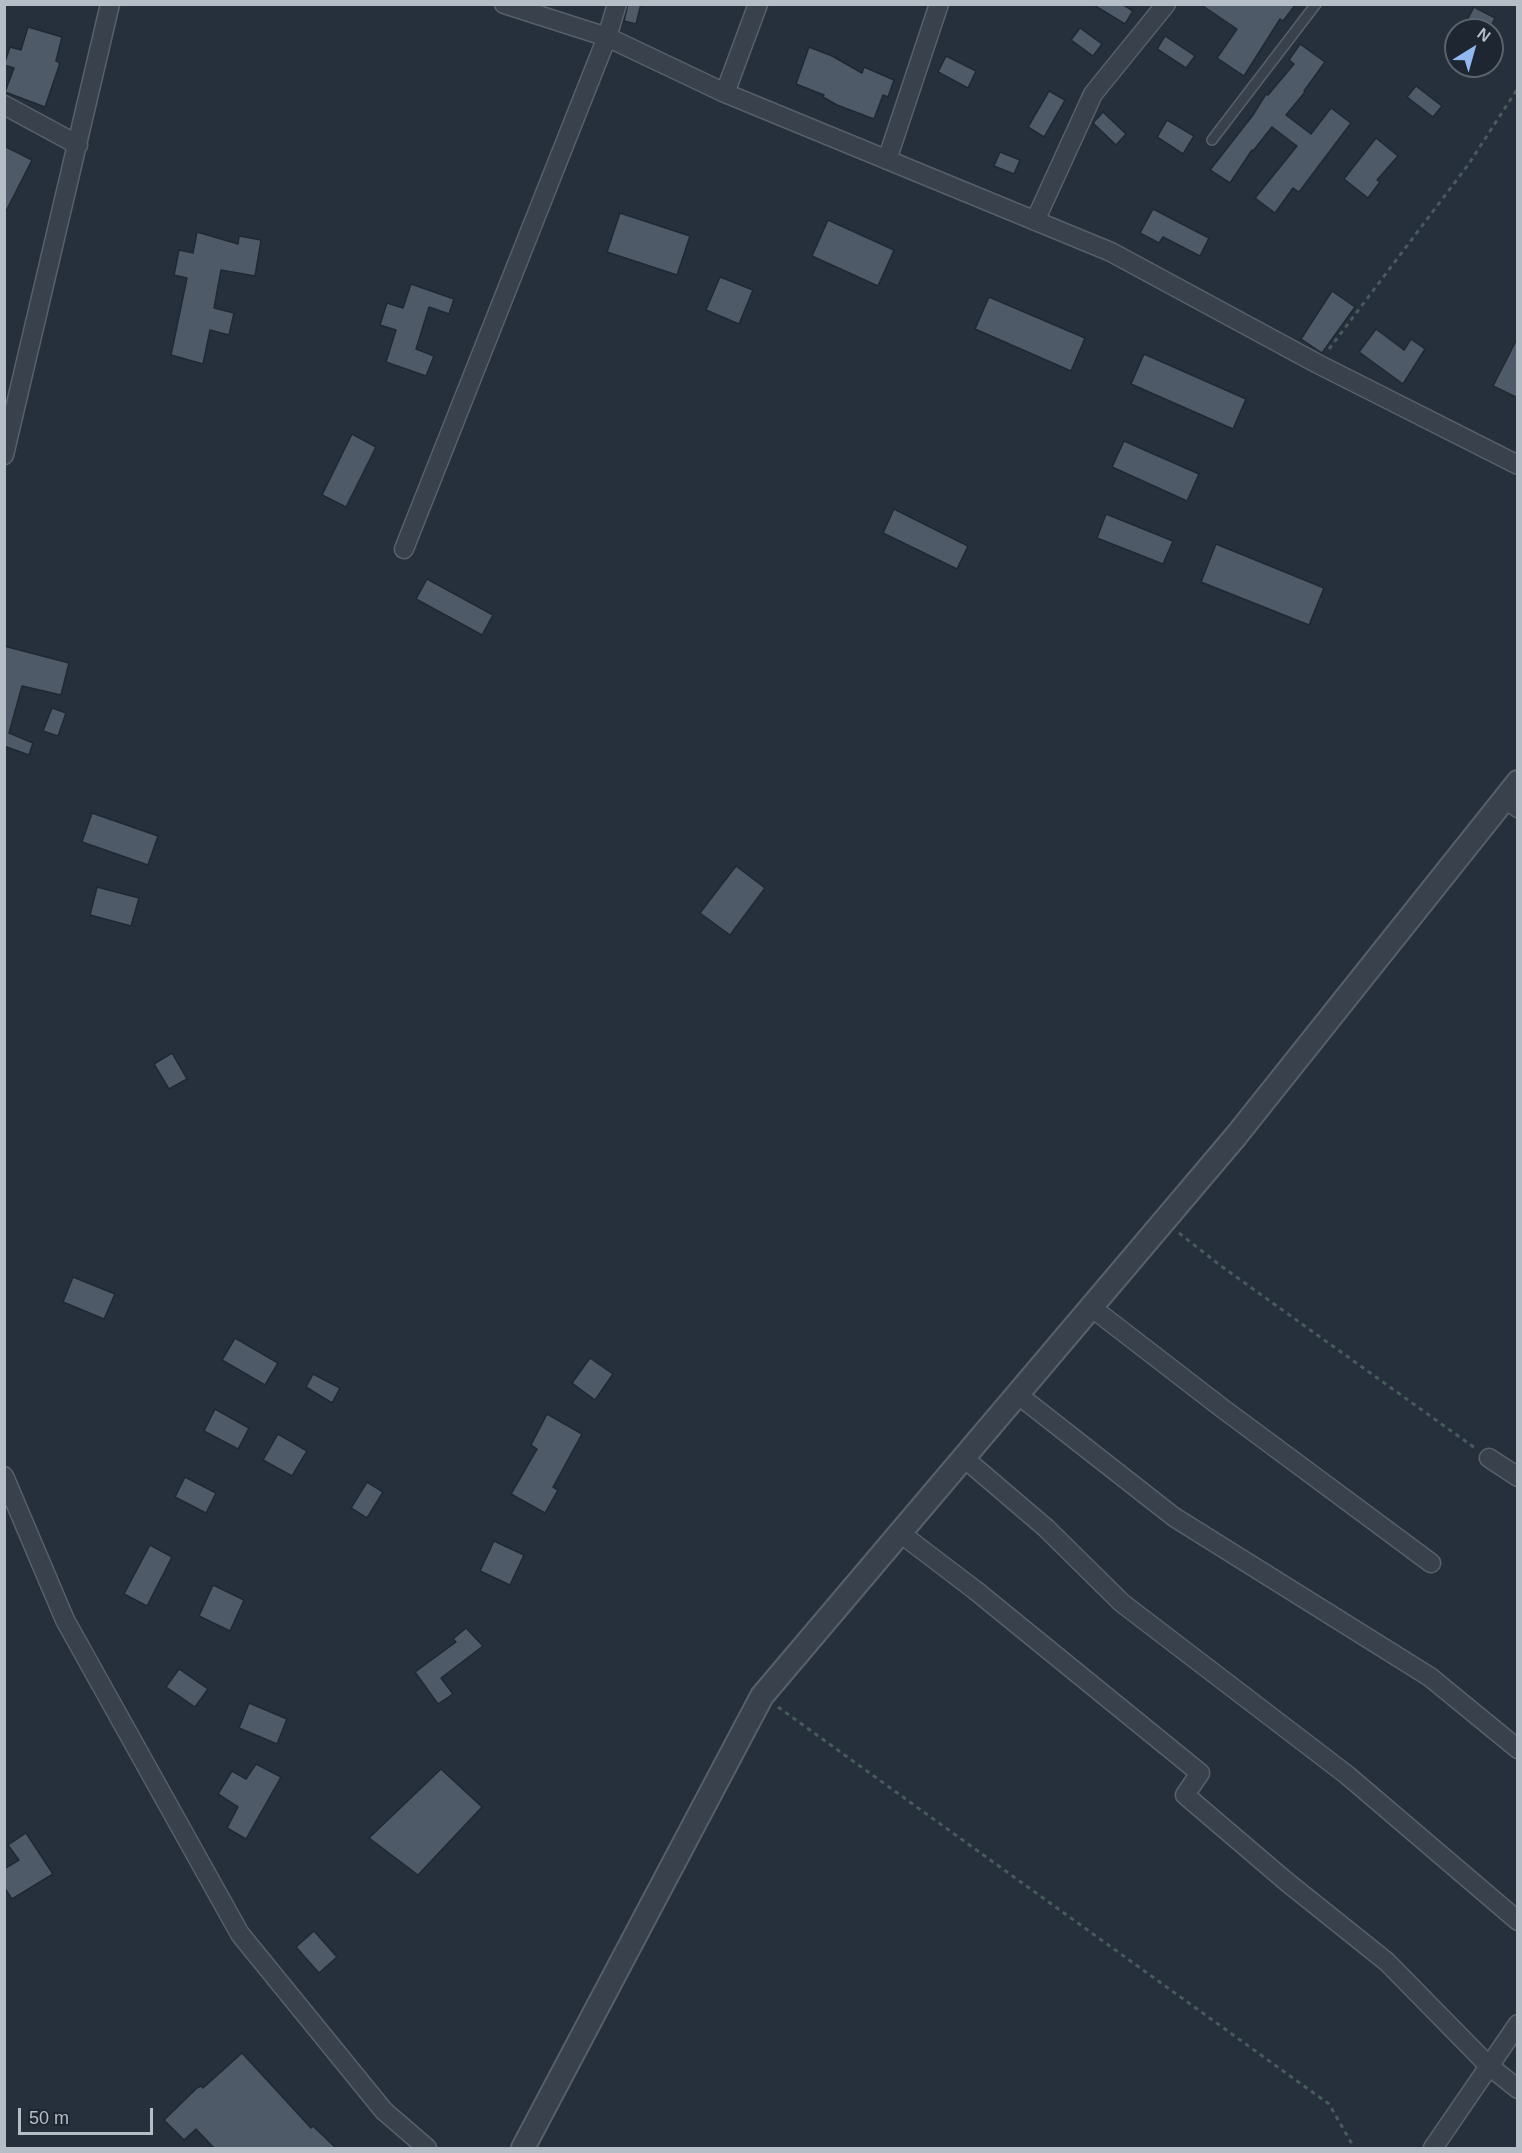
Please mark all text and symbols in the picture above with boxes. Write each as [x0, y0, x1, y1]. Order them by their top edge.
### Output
north arrow [1444, 18, 1504, 78]
text: N [1474, 25, 1494, 45]
scale bar [21, 2096, 156, 2134]
text: 50 m [29, 2108, 69, 2128]

